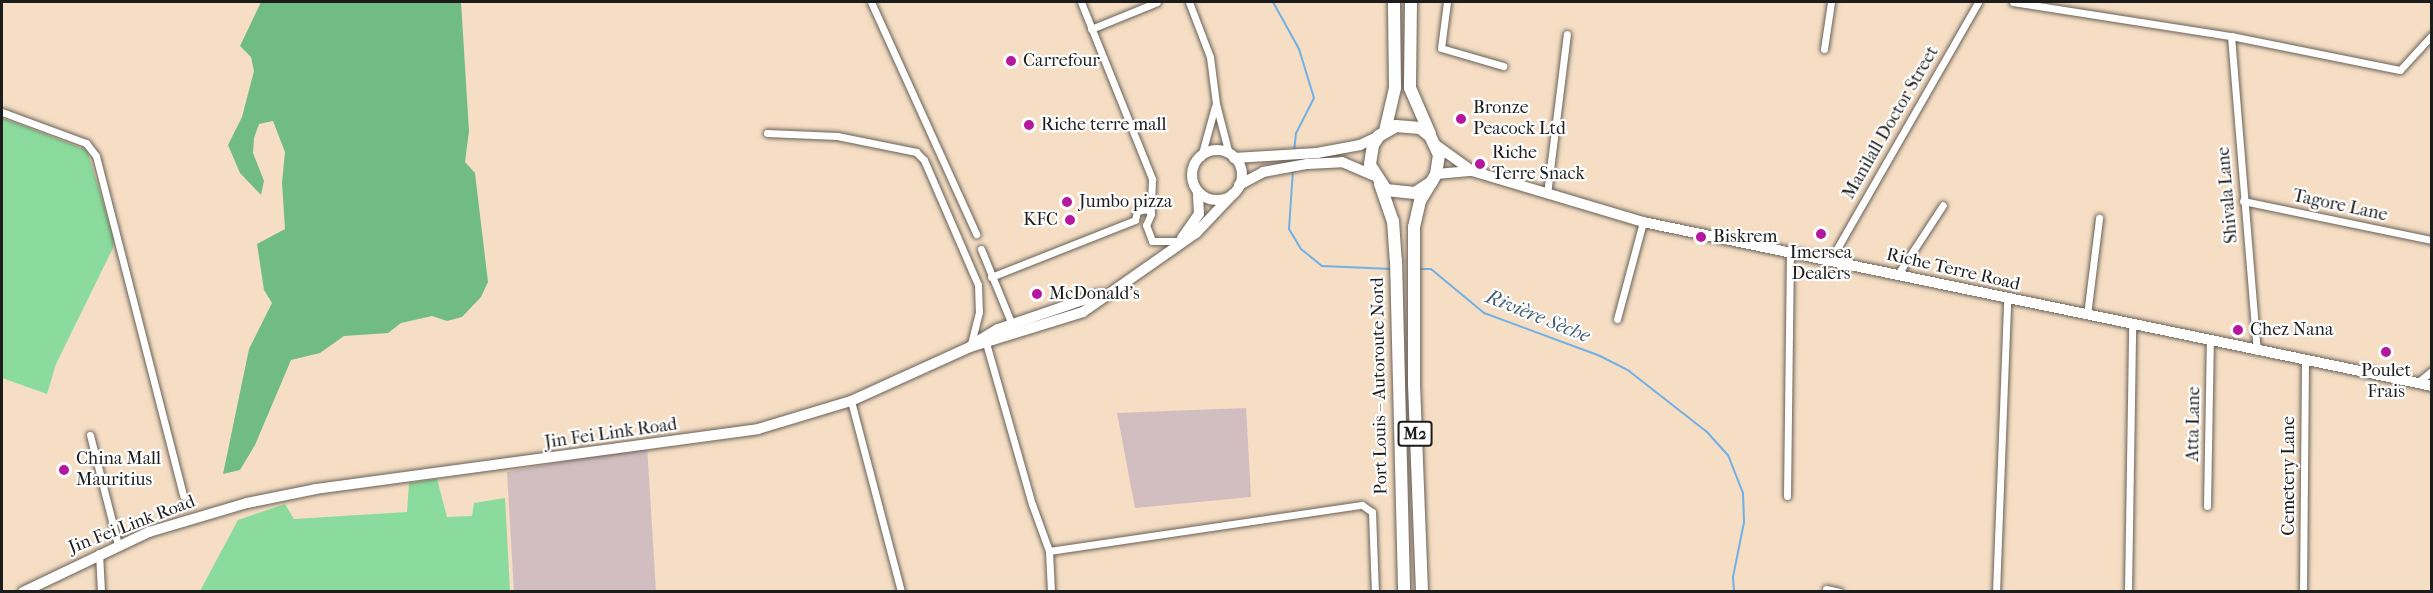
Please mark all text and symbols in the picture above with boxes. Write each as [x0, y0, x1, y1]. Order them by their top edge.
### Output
street label: Manilall Doctor Street [1838, 43, 1944, 203]
place label: Carrefour [1023, 50, 1100, 72]
marker: Carrefour [1004, 54, 1018, 68]
place label: Bronze Peacock Ltd [1473, 98, 1566, 140]
marker: Bronze Peacock Ltd [1454, 112, 1468, 126]
place label: Riche terre mall [1041, 114, 1166, 136]
marker: Riche terre mall [1022, 118, 1036, 132]
place label: Riche Terre Snack [1492, 143, 1585, 186]
street label: Shivala Lane [2213, 146, 2243, 244]
marker: Riche Terre Snack [1473, 157, 1487, 171]
street label: Tagore Lane [2291, 185, 2389, 227]
place label: Jumbo pizza [1079, 191, 1172, 213]
marker: Jumbo pizza [1060, 195, 1074, 209]
place label: KFC [1023, 209, 1058, 231]
marker: KFC [1063, 213, 1077, 227]
place label: Biskrem [1713, 226, 1777, 248]
marker: Imersea Dealers [1814, 227, 1828, 241]
marker: Biskrem [1694, 230, 1708, 244]
place label: Imersea Dealers [1790, 243, 1852, 286]
street label: Riche Terre Road [1884, 244, 2022, 296]
street label: Port Louis – Autoroute Nord [1367, 277, 1393, 495]
place label: McDonald's [1049, 283, 1140, 305]
water label: Rivière Sèche [1483, 284, 1593, 348]
marker: McDonald's [1030, 287, 1044, 301]
place label: Chez Nana [2250, 319, 2333, 341]
marker: Chez Nana [2231, 323, 2245, 337]
marker: Poulet Frais [2379, 345, 2393, 359]
place label: Poulet Frais [2361, 361, 2411, 404]
street label: Atta Lane [2183, 386, 2205, 462]
street label: Jin Fei Link Road [543, 414, 679, 454]
street label: Cemetery Lane [2278, 416, 2300, 536]
road number: M2 [1397, 421, 1433, 447]
place label: China Mall Mauritius [76, 449, 161, 492]
marker: China Mall Mauritius [57, 463, 71, 477]
street label: Jin Fei Link Road [66, 491, 198, 559]

